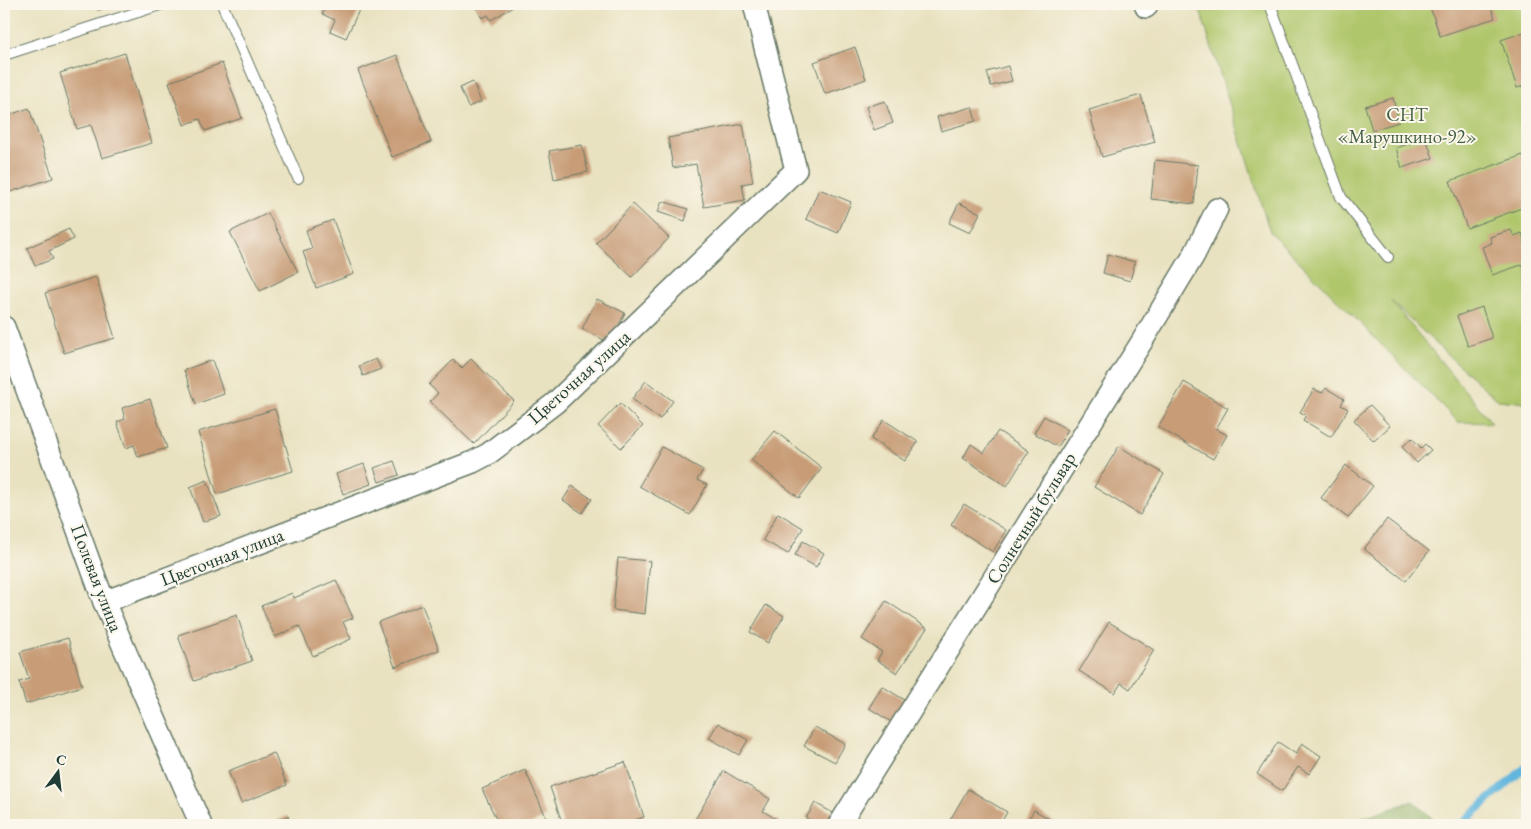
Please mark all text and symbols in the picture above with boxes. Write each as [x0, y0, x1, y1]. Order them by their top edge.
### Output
park label: СНТ «Марушкино-92» [1337, 102, 1477, 149]
street label: Цветочная улица [522, 324, 636, 430]
street label: Солнечный бульвар [980, 447, 1082, 589]
street label: Полевая улица [65, 521, 129, 636]
street label: Цветочная улица [157, 522, 288, 592]
north arrow [32, 746, 82, 796]
text: С [54, 749, 69, 769]

